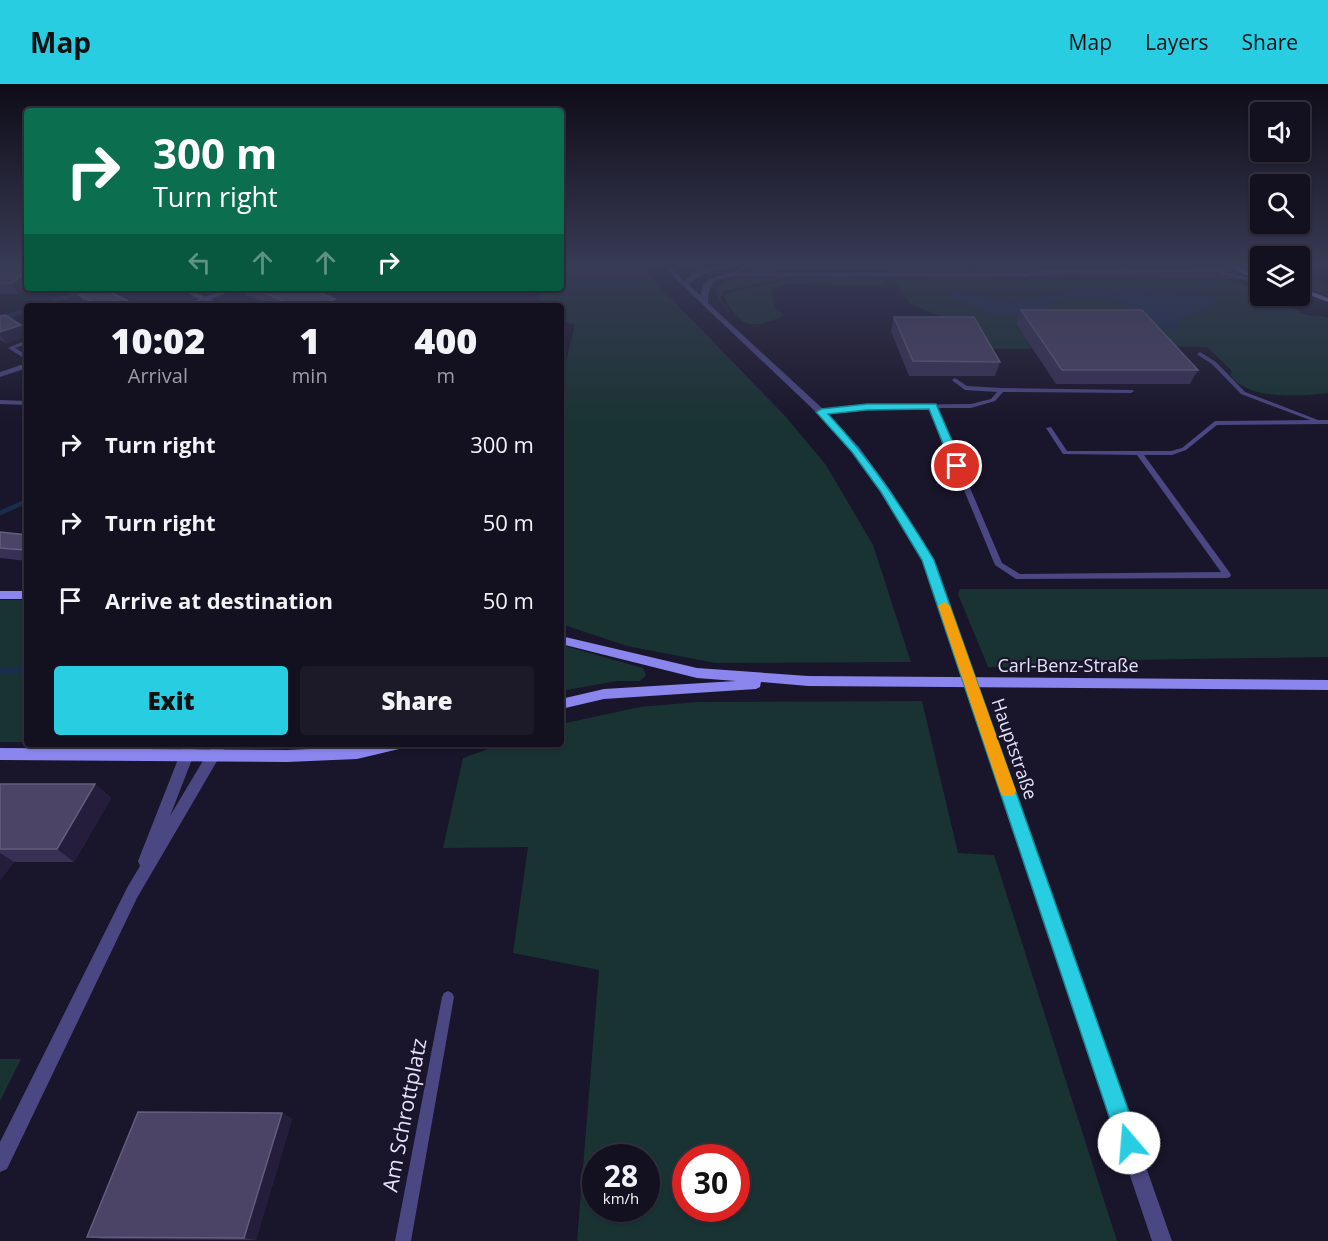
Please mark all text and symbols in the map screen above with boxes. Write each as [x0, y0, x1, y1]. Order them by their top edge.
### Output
text: Map [30, 23, 91, 61]
text: Map [1069, 28, 1112, 56]
text: Layers [1145, 28, 1209, 56]
text: Share [1242, 28, 1298, 56]
map controls [1250, 102, 1310, 306]
button: sound [1250, 102, 1310, 162]
text: 300 m [153, 124, 277, 181]
icon: right [54, 132, 132, 210]
button: search [1250, 174, 1310, 234]
text: Turn right [153, 178, 278, 215]
icon: left [183, 246, 216, 279]
icon: ahead [246, 246, 279, 279]
icon: ahead [309, 246, 342, 279]
icon: right [372, 246, 405, 279]
button: layers [1250, 246, 1310, 306]
text: 10:02 [111, 316, 205, 365]
text: 1 [299, 316, 320, 365]
text: 400 [414, 316, 477, 365]
text: Arrival [128, 362, 188, 389]
text: min [292, 362, 328, 389]
text: m [437, 362, 455, 389]
icon: right [54, 428, 87, 461]
text: Turn right [105, 429, 216, 459]
text: 300 m [470, 429, 534, 459]
pin [931, 440, 982, 491]
icon: arrive [940, 449, 973, 482]
icon: right [54, 506, 87, 539]
text: Turn right [105, 507, 216, 537]
text: 50 m [483, 507, 534, 537]
icon: arrive [54, 584, 87, 617]
text: Arrive at destination [105, 585, 333, 615]
text: 50 m [483, 585, 534, 615]
street label: Carl-Benz-Straße [998, 653, 1139, 677]
button: Exit [54, 666, 288, 735]
button: Share [300, 666, 534, 735]
street label: Hauptstraße [986, 695, 1043, 802]
street label: Am Schrottplatz [375, 1035, 433, 1194]
position arrow [1097, 1111, 1161, 1175]
speed limit sign: 30 [672, 1144, 750, 1222]
text: 28 [604, 1155, 638, 1196]
text: km/h [603, 1188, 639, 1208]

